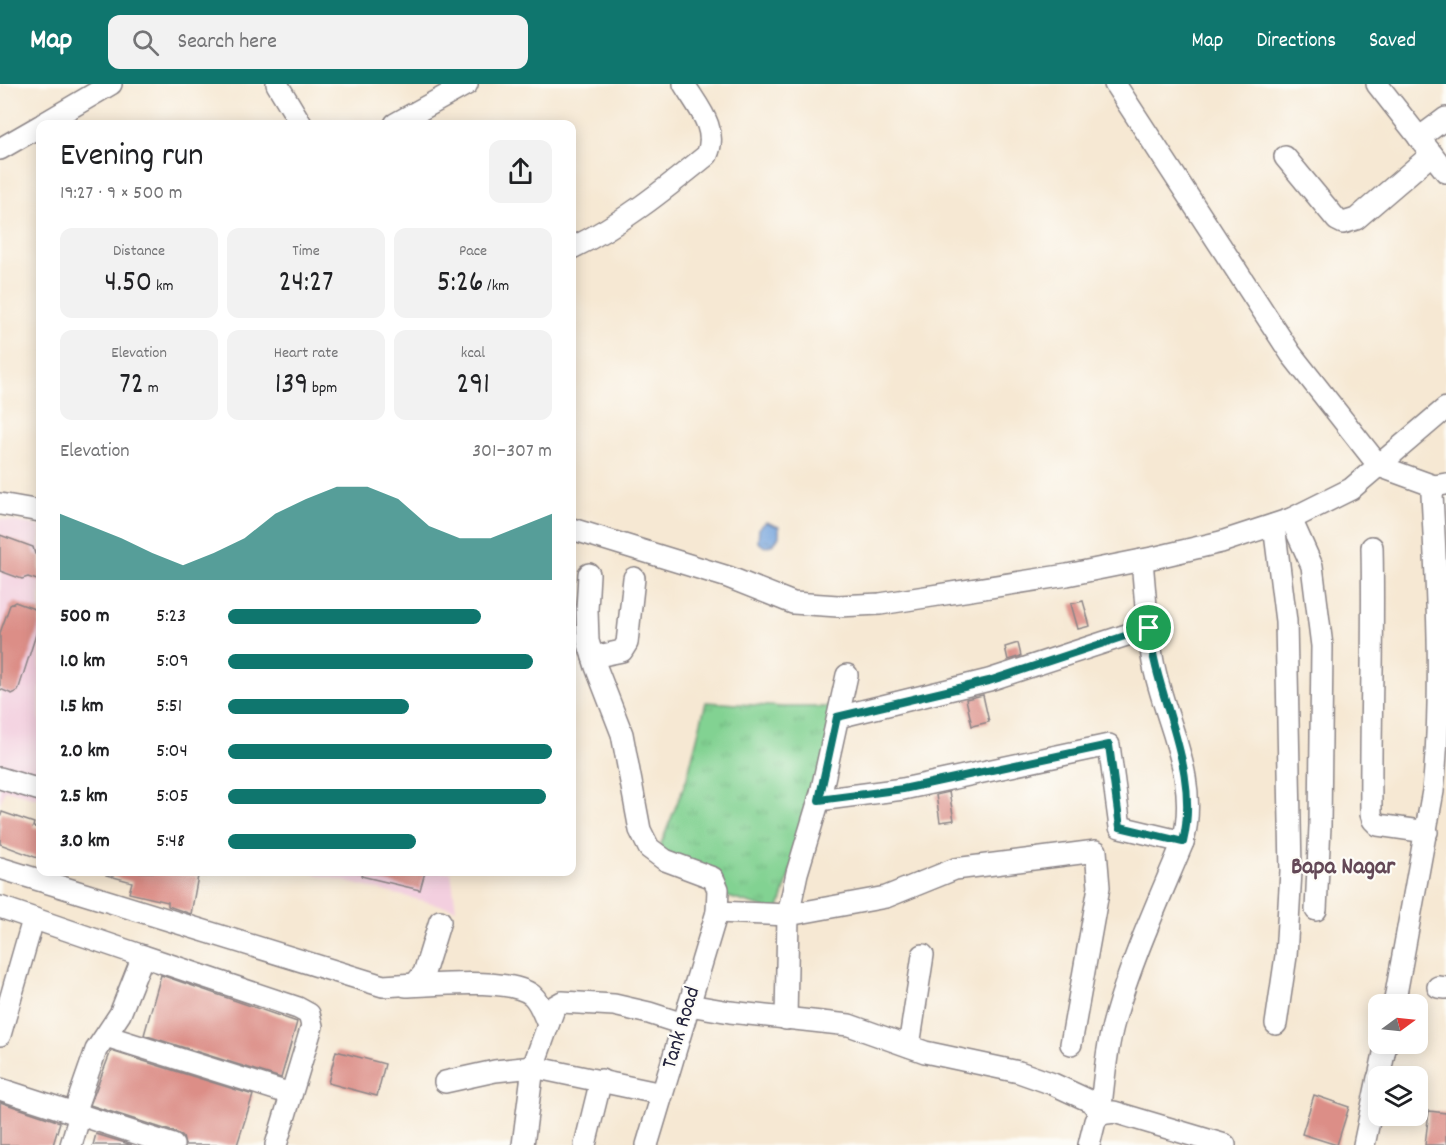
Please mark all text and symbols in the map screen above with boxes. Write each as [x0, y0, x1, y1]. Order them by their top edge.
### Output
search box [108, 15, 528, 69]
text: Map [30, 22, 72, 62]
icon: search [129, 26, 162, 59]
text: Search here [177, 27, 277, 58]
text: Map [1192, 27, 1223, 57]
text: Directions [1256, 27, 1336, 57]
text: Saved [1369, 27, 1416, 57]
text: Evening run [60, 134, 204, 181]
button: share [489, 140, 552, 203]
text: 19:27 · 9 × 500 m [60, 180, 183, 208]
text: Distance [113, 240, 165, 263]
text: Time [292, 240, 320, 263]
text: Pace [459, 240, 487, 263]
text: 4.50 [105, 263, 152, 306]
text: 24:27 [278, 263, 334, 306]
text: 5:26 [437, 263, 483, 306]
text: km [152, 275, 173, 298]
text: /km [483, 275, 509, 298]
text: Elevation [111, 342, 167, 365]
text: Heart rate [274, 342, 338, 365]
text: kcal [461, 342, 485, 365]
text: 72 [119, 365, 144, 408]
text: 139 [275, 365, 308, 408]
text: 291 [456, 365, 490, 408]
text: m [144, 377, 159, 400]
text: bpm [308, 377, 337, 400]
text: Elevation [60, 438, 130, 466]
text: 301–307 m [472, 438, 552, 466]
pin [1123, 602, 1174, 653]
text: 500 m [60, 603, 109, 631]
text: 5:23 [156, 603, 186, 631]
icon: arrive [1132, 611, 1165, 644]
text: 1.0 km [60, 648, 105, 676]
text: 5:09 [156, 648, 189, 676]
text: 1.5 km [60, 693, 103, 721]
text: 5:51 [156, 693, 182, 721]
text: 2.0 km [60, 738, 109, 766]
text: 5:04 [156, 738, 188, 766]
text: 2.5 km [60, 783, 108, 811]
text: 5:05 [156, 783, 189, 811]
text: 3.0 km [60, 828, 110, 856]
text: 5:48 [156, 828, 185, 856]
district label: Bapa Nagar [1291, 851, 1396, 885]
street label: Tank Road [655, 983, 709, 1073]
north arrow [1368, 994, 1428, 1054]
map controls [1368, 994, 1428, 1126]
button: layers [1368, 1066, 1428, 1126]

